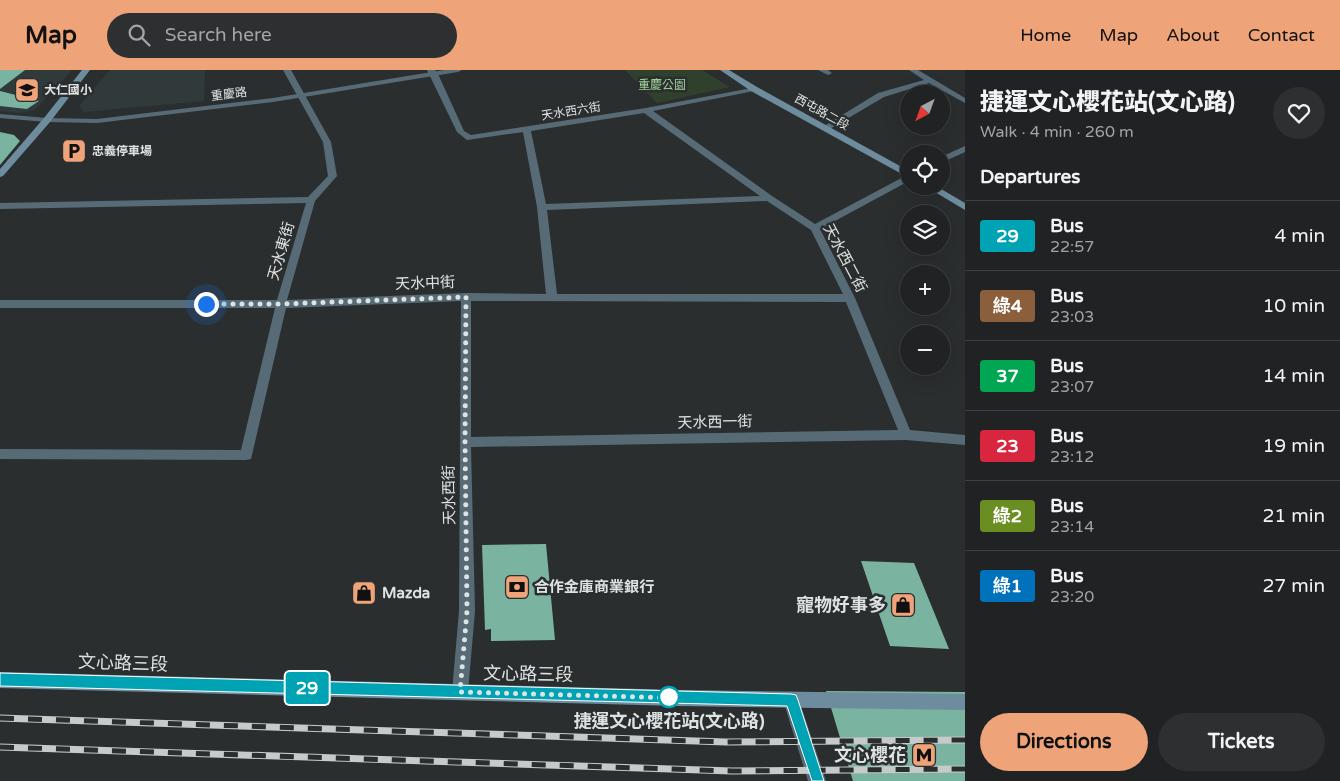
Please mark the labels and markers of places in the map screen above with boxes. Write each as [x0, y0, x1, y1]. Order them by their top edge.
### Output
school or university icon: 大仁國小 [14, 77, 40, 103]
place label: 大仁國小 [44, 83, 92, 97]
parking icon: 忠義停車場 [61, 138, 87, 164]
place label: 忠義停車場 [92, 144, 152, 158]
bank icon: 合作金庫商業銀行 [504, 574, 530, 600]
place label: 合作金庫商業銀行 [534, 578, 654, 596]
shop icon: Mazda [351, 580, 377, 606]
place label: Mazda [382, 584, 430, 602]
shop icon: 寵物好事多 [890, 592, 916, 618]
place label: 寵物好事多 [796, 594, 886, 616]
marker: 捷運文心櫻花站(文心路) [658, 686, 680, 708]
place label: 捷運文心櫻花站(文心路) [573, 710, 765, 732]
metro station icon: 文心櫻花 [911, 742, 937, 768]
place label: 文心櫻花 [834, 744, 906, 766]

